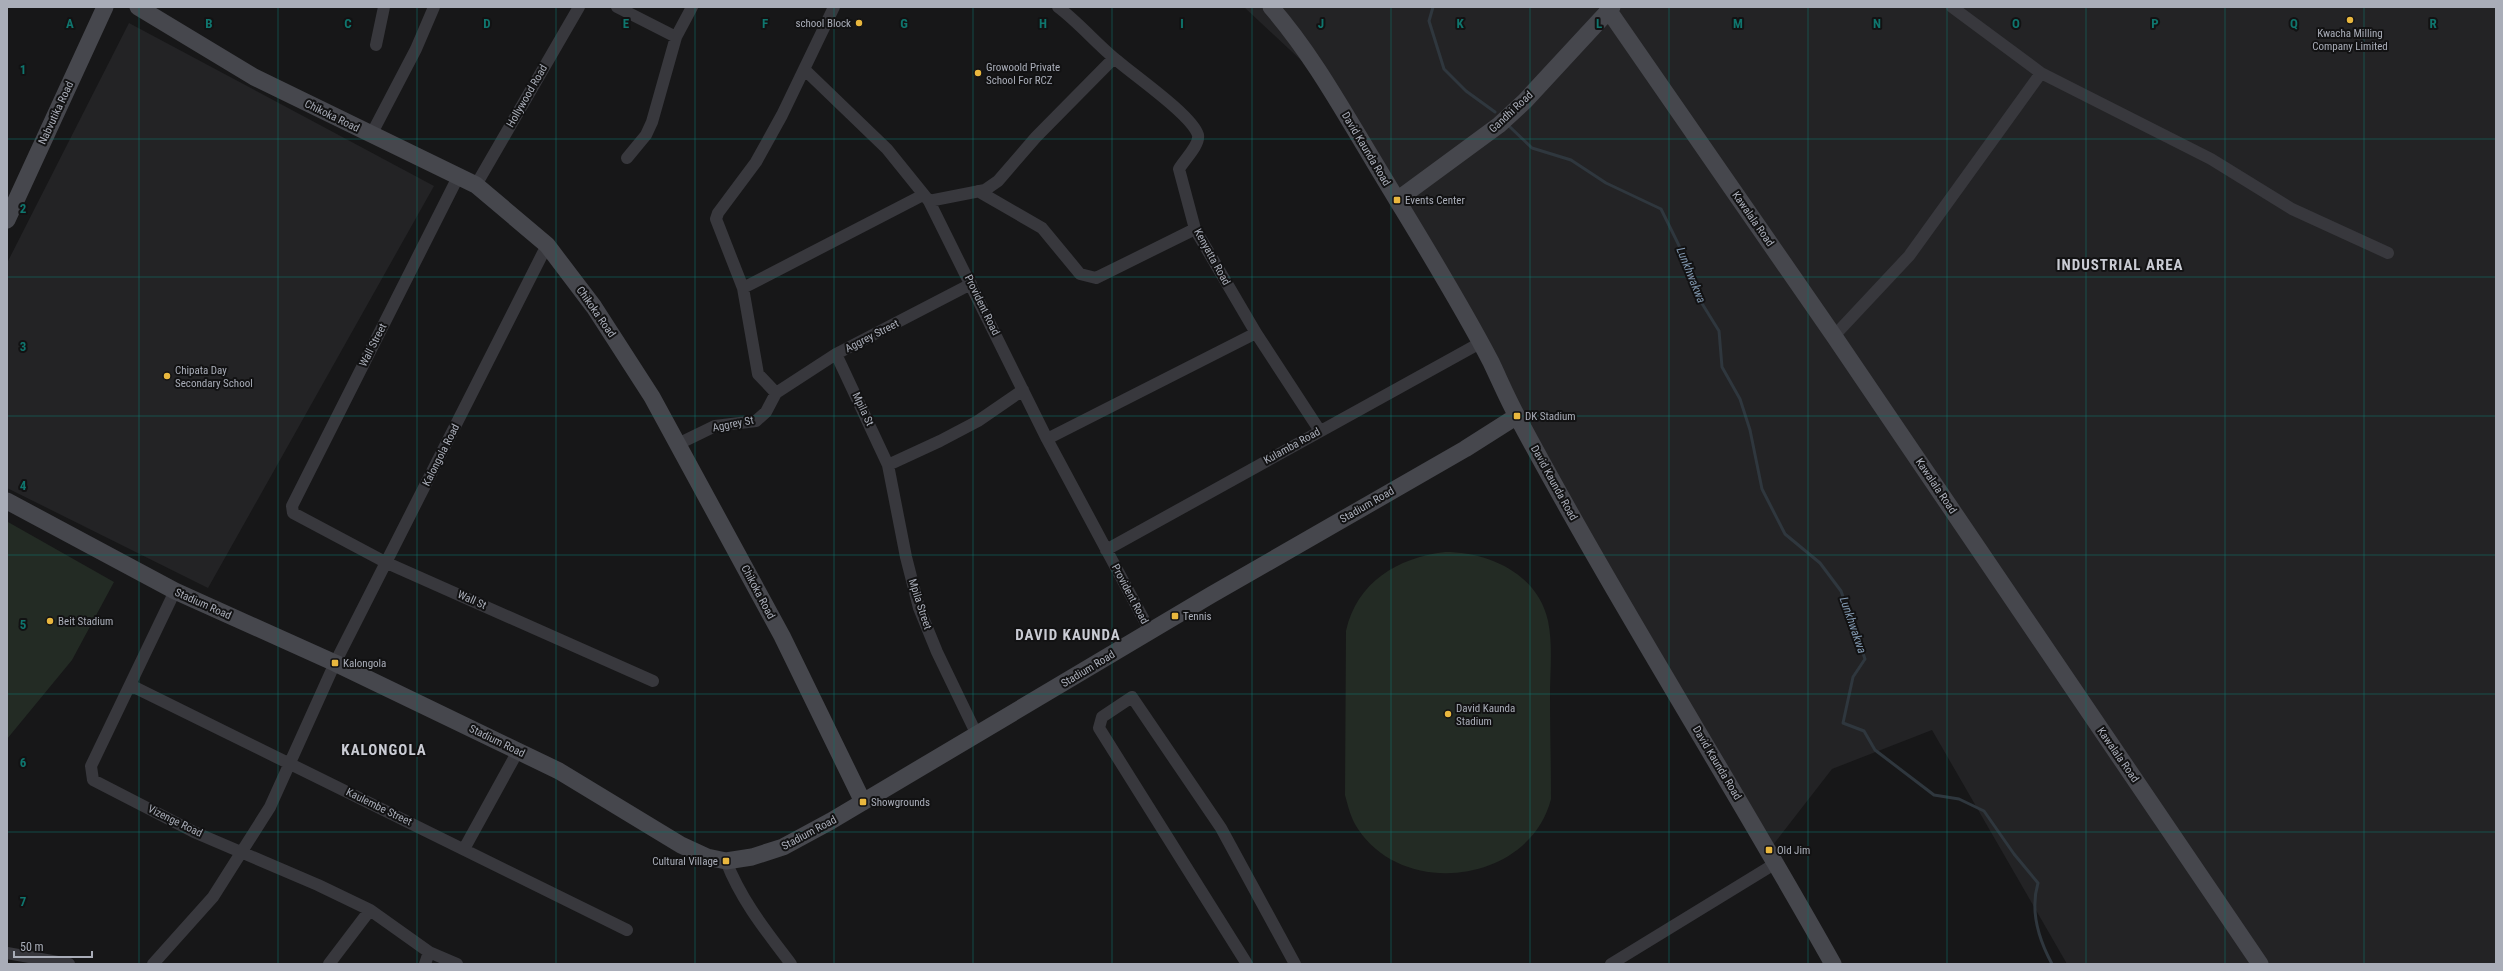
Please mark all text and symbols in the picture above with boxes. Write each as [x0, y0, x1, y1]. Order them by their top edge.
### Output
marker: Kwacha Milling Company Limited [2345, 15, 2355, 25]
text: A [66, 16, 74, 31]
text: B [205, 16, 213, 31]
text: C [344, 16, 352, 31]
text: D [483, 16, 491, 31]
text: E [623, 16, 630, 31]
text: F [762, 16, 768, 31]
text: G [900, 16, 908, 31]
text: H [1039, 16, 1047, 31]
text: I [1180, 16, 1184, 31]
text: J [1318, 16, 1324, 31]
text: K [1456, 16, 1464, 31]
text: L [1596, 16, 1602, 31]
text: M [1733, 16, 1743, 31]
text: N [1873, 16, 1881, 31]
text: O [2012, 16, 2020, 31]
text: P [2151, 16, 2159, 31]
text: Q [2290, 16, 2298, 31]
text: R [2429, 16, 2437, 31]
place label: school Block [795, 17, 851, 30]
marker: school Block [854, 18, 864, 28]
place label: Kwacha Milling Company Limited [2312, 27, 2388, 53]
place label: Growoold Private School For RCZ [986, 61, 1060, 87]
text: 1 [20, 62, 26, 77]
street label: Hollywood Road [504, 62, 550, 130]
marker: Growoold Private School For RCZ [973, 68, 983, 78]
street label: Nabvutika Road [36, 79, 76, 147]
street label: Gandhi Road [1486, 88, 1536, 136]
street label: Chikoka Road [302, 97, 362, 135]
street label: David Kaunda Road [1339, 110, 1393, 188]
street label: Kawalala Road [1729, 189, 1777, 249]
place label: Events Center [1405, 194, 1465, 207]
marker: Events Center [1392, 195, 1402, 205]
text: 2 [20, 201, 27, 216]
street label: Kenyatta Road [1191, 227, 1233, 287]
water label: Lunkhwakwa [1673, 245, 1709, 305]
district label: INDUSTRIAL AREA [2056, 256, 2184, 274]
street label: Provident Road [962, 273, 1002, 337]
street label: Chikoka Road [574, 284, 618, 340]
street label: Aggrey Street [843, 317, 901, 355]
street label: Wall Street [357, 321, 389, 369]
text: 3 [20, 339, 26, 354]
place label: Chipata Day Secondary School [175, 364, 253, 390]
marker: Chipata Day Secondary School [162, 371, 172, 381]
street label: Mpila St [850, 390, 876, 428]
place label: DK Stadium [1525, 410, 1576, 423]
marker: DK Stadium [1512, 411, 1522, 421]
street label: Aggrey St [711, 414, 755, 434]
street label: Kalongola Road [420, 422, 462, 488]
street label: Kulamba Road [1261, 425, 1323, 467]
street label: David Kaunda Road [1528, 443, 1580, 523]
street label: Kawalala Road [1913, 456, 1959, 516]
text: 4 [20, 478, 27, 493]
street label: Stadium Road [1338, 484, 1396, 526]
street label: Provident Road [1109, 562, 1151, 626]
street label: Chikoka Road [738, 563, 778, 621]
street label: Mpila Street [906, 577, 934, 631]
street label: Stadium Road [173, 586, 233, 622]
street label: Wall St [456, 588, 488, 612]
water label: Lunkhwakwa [1837, 595, 1869, 655]
place label: Tennis [1183, 610, 1212, 623]
marker: Tennis [1170, 611, 1180, 621]
place label: Beit Stadium [58, 615, 113, 628]
marker: Beit Stadium [45, 616, 55, 626]
text: 5 [20, 617, 27, 632]
district label: DAVID KAUNDA [1015, 626, 1121, 644]
street label: Stadium Road [1059, 648, 1117, 690]
place label: Kalongola [343, 657, 386, 670]
marker: Kalongola [330, 658, 340, 668]
place label: David Kaunda Stadium [1456, 702, 1515, 728]
marker: David Kaunda Stadium [1443, 709, 1453, 719]
street label: Stadium Road [467, 722, 527, 760]
street label: David Kaunda Road [1690, 724, 1744, 802]
street label: Kawalala Road [2094, 725, 2142, 785]
district label: KALONGOLA [341, 741, 427, 759]
text: 6 [20, 755, 27, 770]
street label: Kaulembe Street [344, 785, 414, 829]
place label: Showgrounds [871, 796, 930, 809]
marker: Showgrounds [858, 797, 868, 807]
street label: Vizenge Road [146, 802, 204, 840]
street label: Stadium Road [779, 813, 839, 853]
place label: Old Jim [1777, 844, 1810, 857]
marker: Old Jim [1764, 845, 1774, 855]
place label: Cultural Village [652, 855, 718, 868]
marker: Cultural Village [721, 856, 731, 866]
text: 7 [20, 894, 27, 909]
scale bar [14, 933, 92, 959]
text: 50 m [20, 940, 44, 954]

